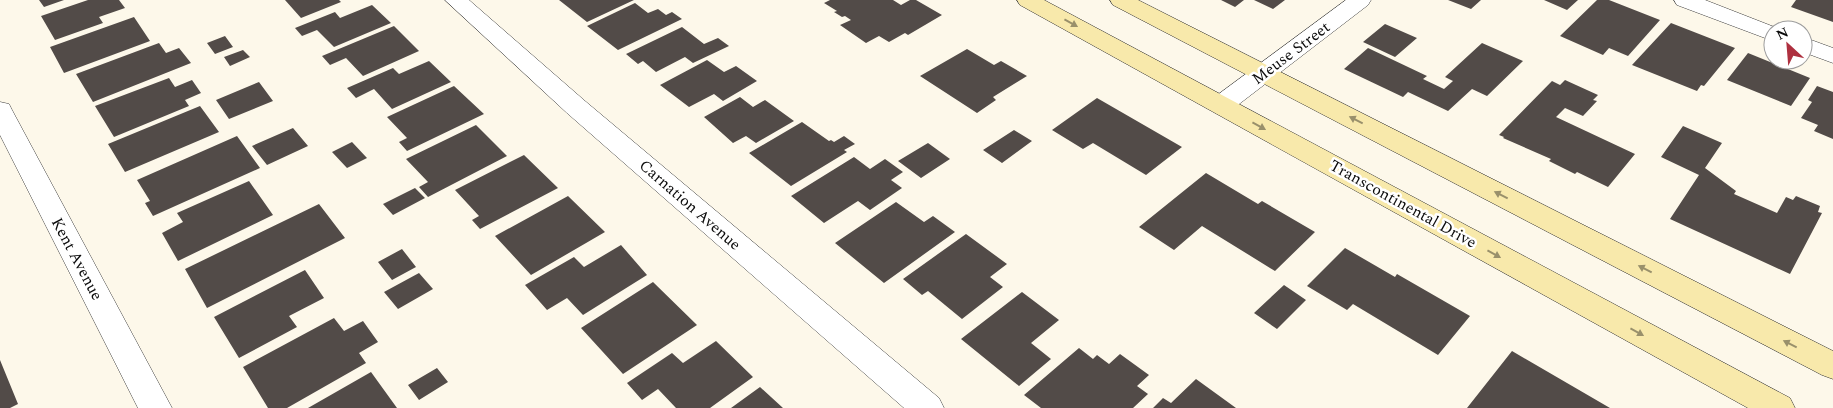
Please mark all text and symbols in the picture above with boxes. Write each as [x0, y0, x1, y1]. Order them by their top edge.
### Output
street label: Meuse Street [1247, 15, 1336, 90]
one-way arrow [1063, 19, 1078, 27]
north arrow [1763, 20, 1813, 70]
text: N [1773, 22, 1792, 46]
one-way arrow [1349, 116, 1364, 124]
one-way arrow [1252, 122, 1267, 130]
street label: Carnation Avenue [634, 154, 746, 256]
street label: Transcontinental Drive [1325, 154, 1481, 254]
one-way arrow [1494, 191, 1508, 199]
street label: Kent Avenue [45, 213, 109, 305]
one-way arrow [1487, 250, 1502, 258]
one-way arrow [1638, 265, 1652, 274]
one-way arrow [1631, 327, 1644, 336]
one-way arrow [1782, 340, 1797, 348]

